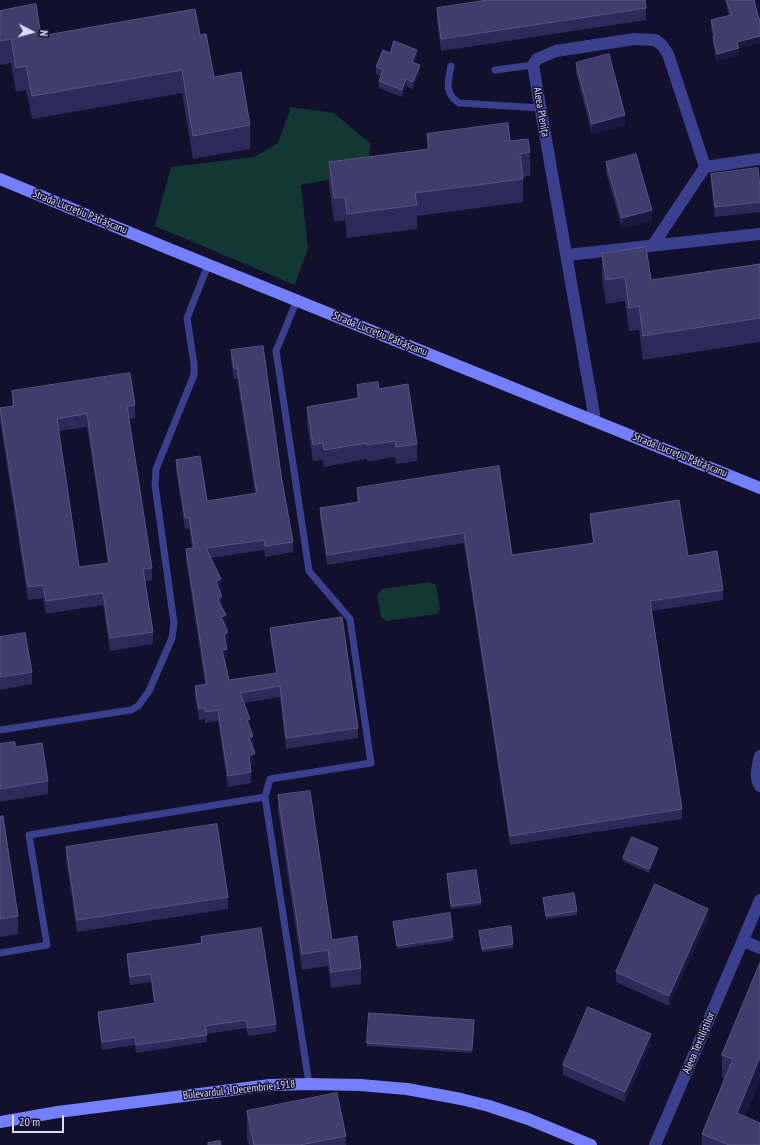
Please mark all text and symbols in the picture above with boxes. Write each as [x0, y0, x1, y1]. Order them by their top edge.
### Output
north arrow [12, 12, 52, 52]
text: N [37, 30, 51, 37]
street label: Aleea Plenița [530, 86, 552, 138]
street label: Strada Lucrețiu Pătrășcanu [31, 187, 129, 237]
street label: Strada Lucrețiu Pătrășcanu [331, 309, 429, 359]
street label: Strada Lucrețiu Pătrășcanu [631, 430, 729, 480]
street label: Aleea Textiliștilor [680, 1010, 718, 1076]
street label: Bulevardul 1 Decembrie 1918 [182, 1078, 296, 1102]
scale bar [14, 1107, 66, 1133]
text: 20 m [19, 1114, 40, 1129]

